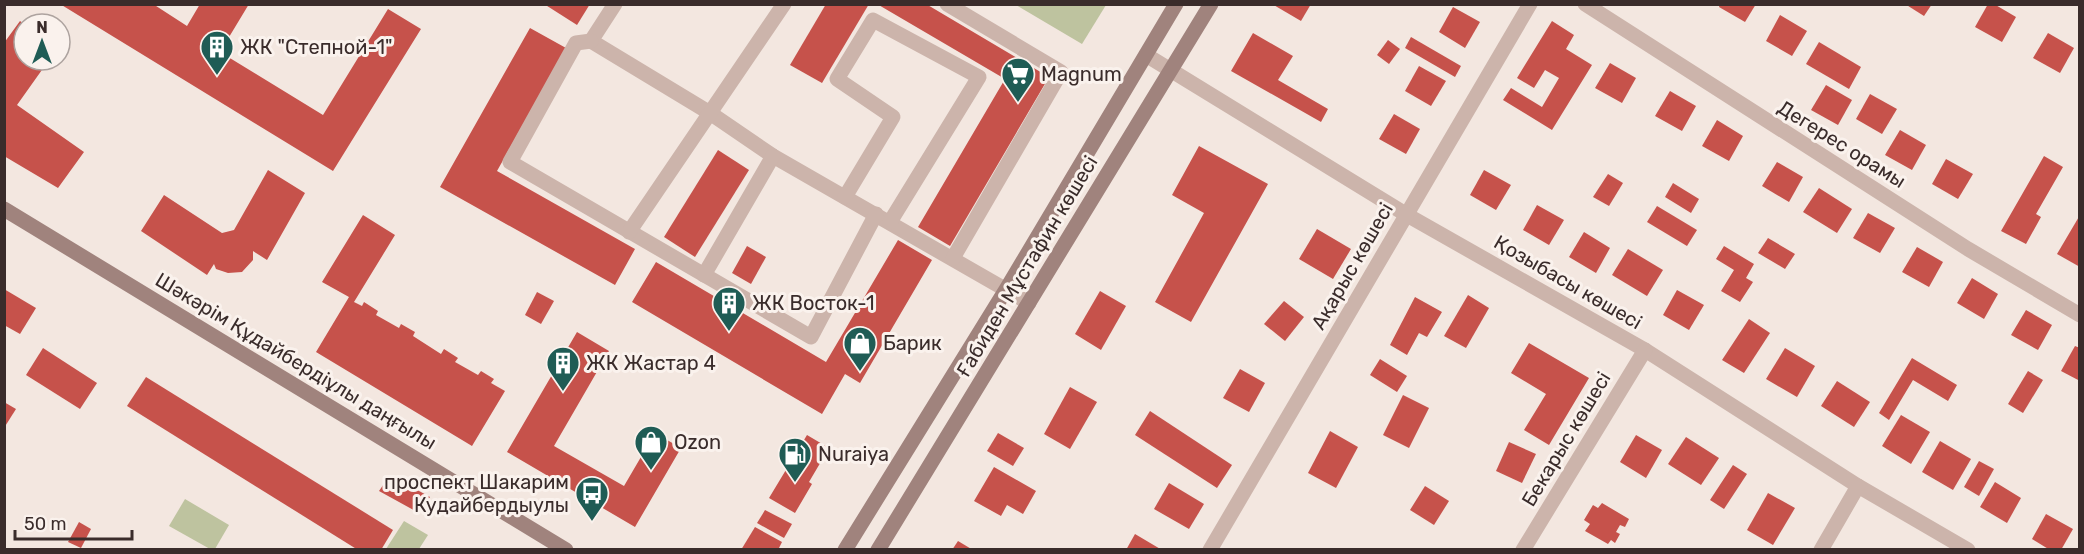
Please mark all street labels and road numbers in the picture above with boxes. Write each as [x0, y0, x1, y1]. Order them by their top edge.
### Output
street label: Дегерес орамы [1774, 95, 1910, 193]
street label: Ғабиден Мұстафин көшесі [951, 151, 1103, 381]
street label: Ақарыс көшесі [1306, 198, 1398, 334]
street label: Қозыбасы көшесі [1490, 230, 1646, 334]
street label: Шәкәрім Құдайбердіұлы даңғылы [151, 267, 441, 455]
street label: Бекарыс көшесі [1516, 367, 1616, 511]

